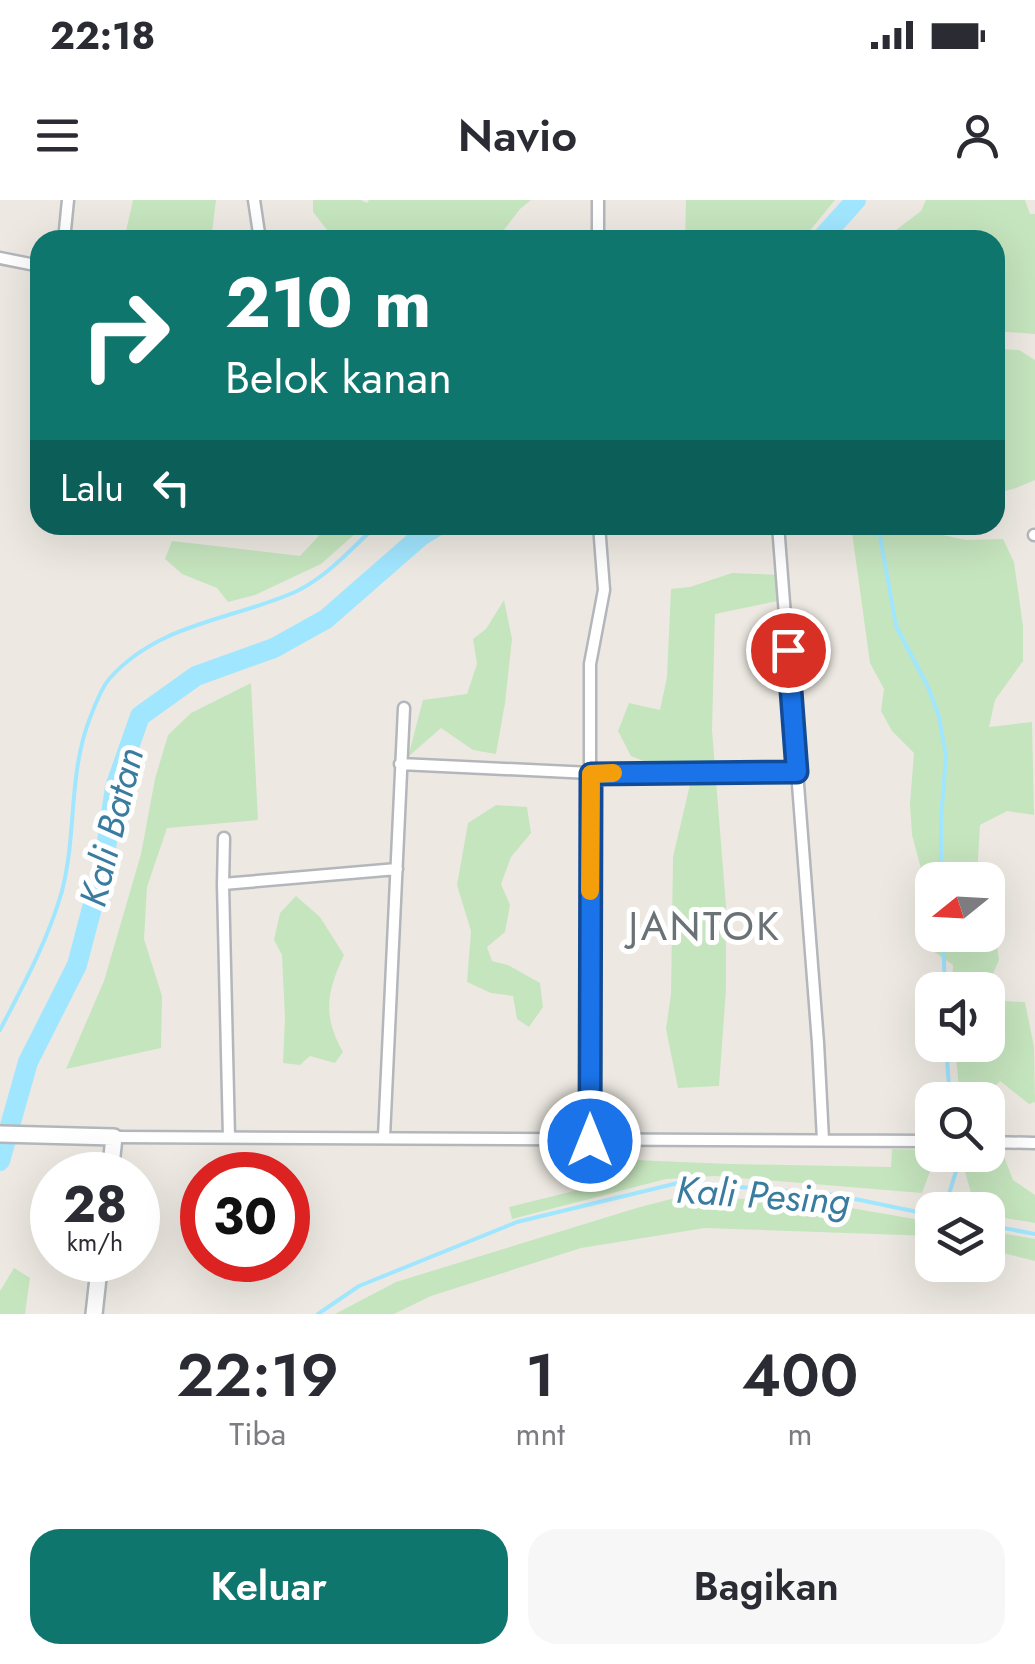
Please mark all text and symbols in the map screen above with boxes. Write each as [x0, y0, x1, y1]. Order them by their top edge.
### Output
text: 22:18 [50, 8, 155, 63]
text: Navio [458, 103, 577, 168]
icon: menu [30, 108, 85, 163]
icon: person [950, 108, 1005, 163]
text: 210 m [225, 252, 431, 353]
icon: right [60, 270, 190, 400]
text: Belok kanan [225, 345, 452, 410]
text: Lalu [60, 460, 124, 515]
icon: left [144, 460, 199, 515]
pin [746, 608, 831, 693]
icon: arrive [761, 623, 816, 678]
water label: Kali Batan [65, 742, 157, 912]
north arrow [915, 862, 1005, 952]
map controls [915, 862, 1005, 1282]
district label: JANTOK [624, 897, 781, 955]
button: sound [915, 972, 1005, 1062]
button: search [915, 1082, 1005, 1172]
position arrow [538, 1089, 642, 1193]
speed limit sign: 30 [180, 1152, 310, 1282]
water label: Kali Pesing [674, 1161, 852, 1229]
text: 28 [63, 1168, 127, 1241]
button: layers [915, 1192, 1005, 1282]
text: km/h [67, 1224, 123, 1260]
text: 22:19 [177, 1332, 339, 1419]
text: 1 [525, 1332, 555, 1419]
text: 400 [741, 1332, 858, 1419]
text: Tiba [229, 1411, 286, 1457]
text: mnt [515, 1411, 565, 1457]
text: m [787, 1411, 812, 1457]
button: Keluar [30, 1529, 508, 1644]
button: Bagikan [528, 1529, 1005, 1644]

